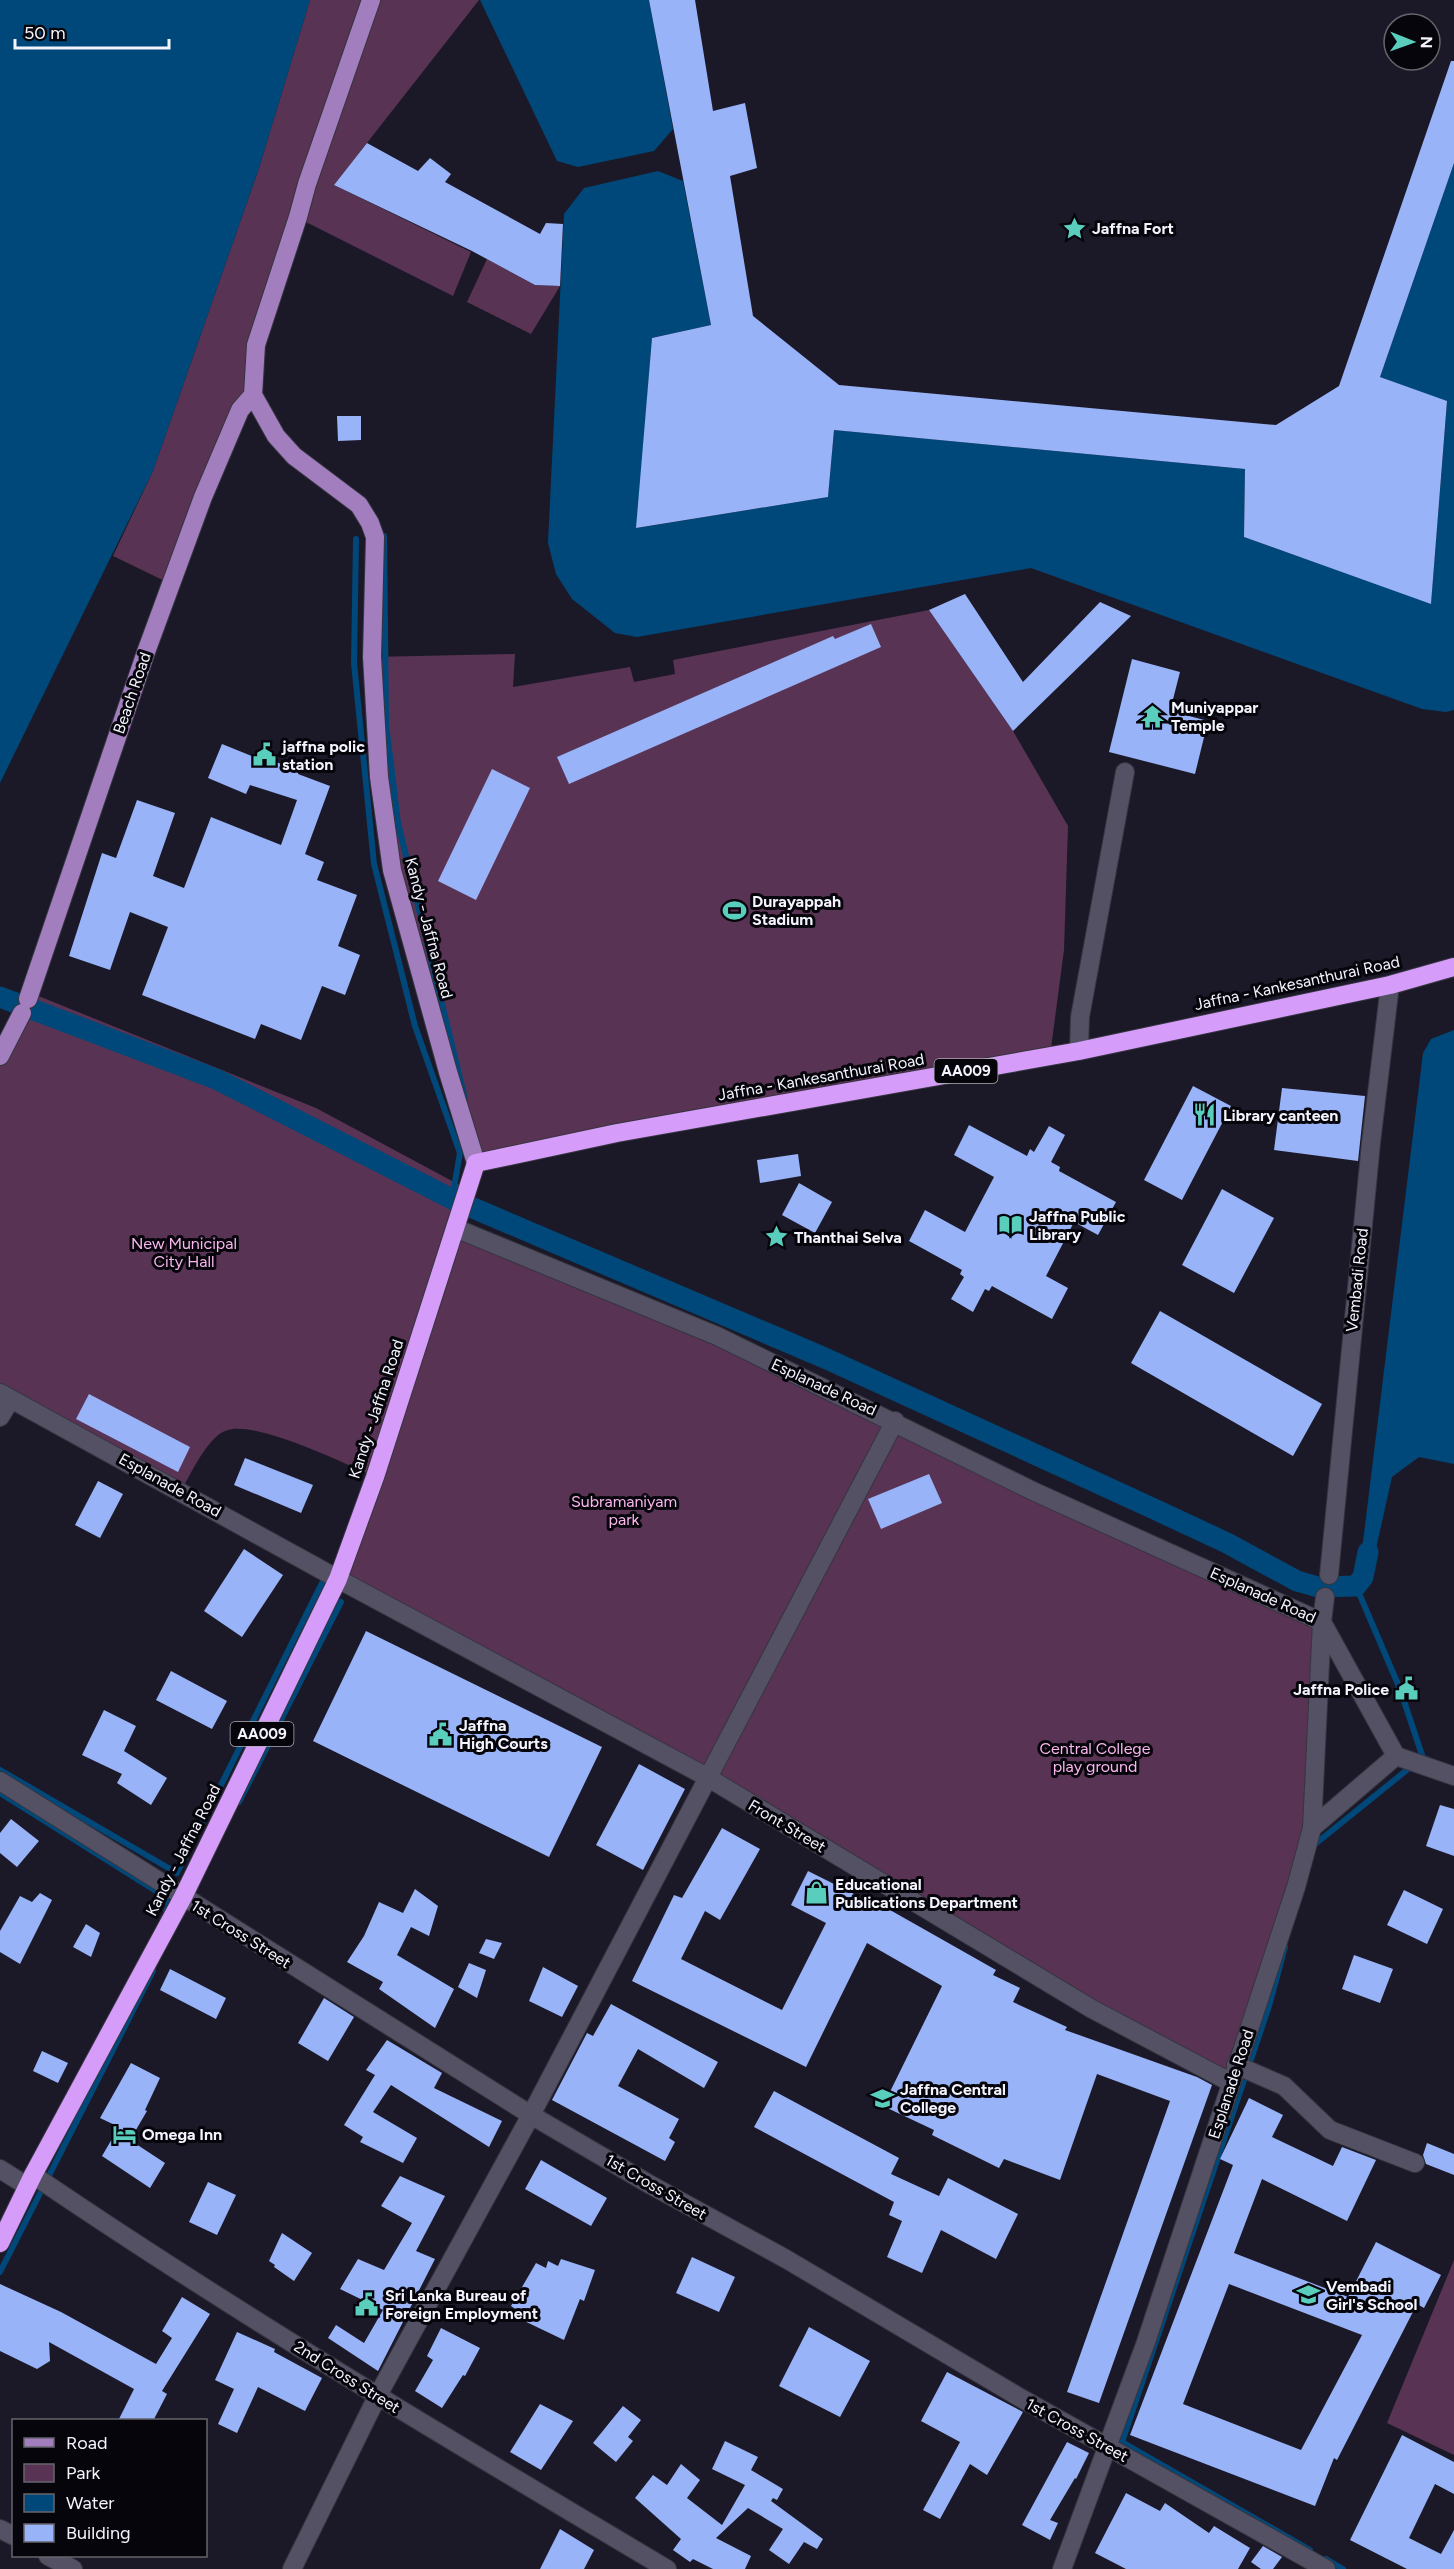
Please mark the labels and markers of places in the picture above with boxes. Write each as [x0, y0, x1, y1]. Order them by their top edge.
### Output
place icon: Jaffna Fort [1061, 215, 1087, 241]
place label: Jaffna Fort [1092, 219, 1174, 238]
place label: Muniyappar Temple [1171, 698, 1258, 735]
temple icon: Muniyappar Temple [1140, 703, 1166, 729]
place label: jaffna polic station [281, 737, 365, 774]
public building icon: jaffna polic station [251, 742, 277, 768]
place label: Durayappah Stadium [752, 892, 841, 929]
sports icon: Durayappah Stadium [721, 897, 747, 923]
restaurant icon: Library canteen [1192, 1102, 1218, 1128]
place label: Library canteen [1223, 1106, 1338, 1125]
place label: Jaffna Public Library [1029, 1207, 1126, 1244]
library icon: Jaffna Public Library [998, 1212, 1024, 1238]
place icon: Thanthai Selva [763, 1224, 789, 1250]
place label: Thanthai Selva [794, 1228, 902, 1247]
public building icon: Jaffna Police [1394, 1676, 1420, 1702]
place label: Jaffna Police [1293, 1680, 1389, 1699]
place label: Jaffna High Courts [459, 1716, 548, 1753]
public building icon: Jaffna High Courts [428, 1721, 454, 1747]
place label: Educational Publications Department [835, 1875, 1018, 1912]
shop icon: Educational Publications Department [804, 1880, 830, 1906]
place label: Jaffna Central College [900, 2080, 1006, 2117]
school or university icon: Jaffna Central College [869, 2085, 895, 2111]
hotel icon: Omega Inn [111, 2121, 137, 2147]
place label: Omega Inn [142, 2125, 222, 2144]
place label: Vembadi Girl's School [1326, 2277, 1417, 2314]
school or university icon: Vembadi Girl's School [1295, 2282, 1321, 2308]
place label: Sri Lanka Bureau of Foreign Employment [385, 2286, 538, 2323]
public building icon: Sri Lanka Bureau of Foreign Employment [354, 2291, 380, 2317]

